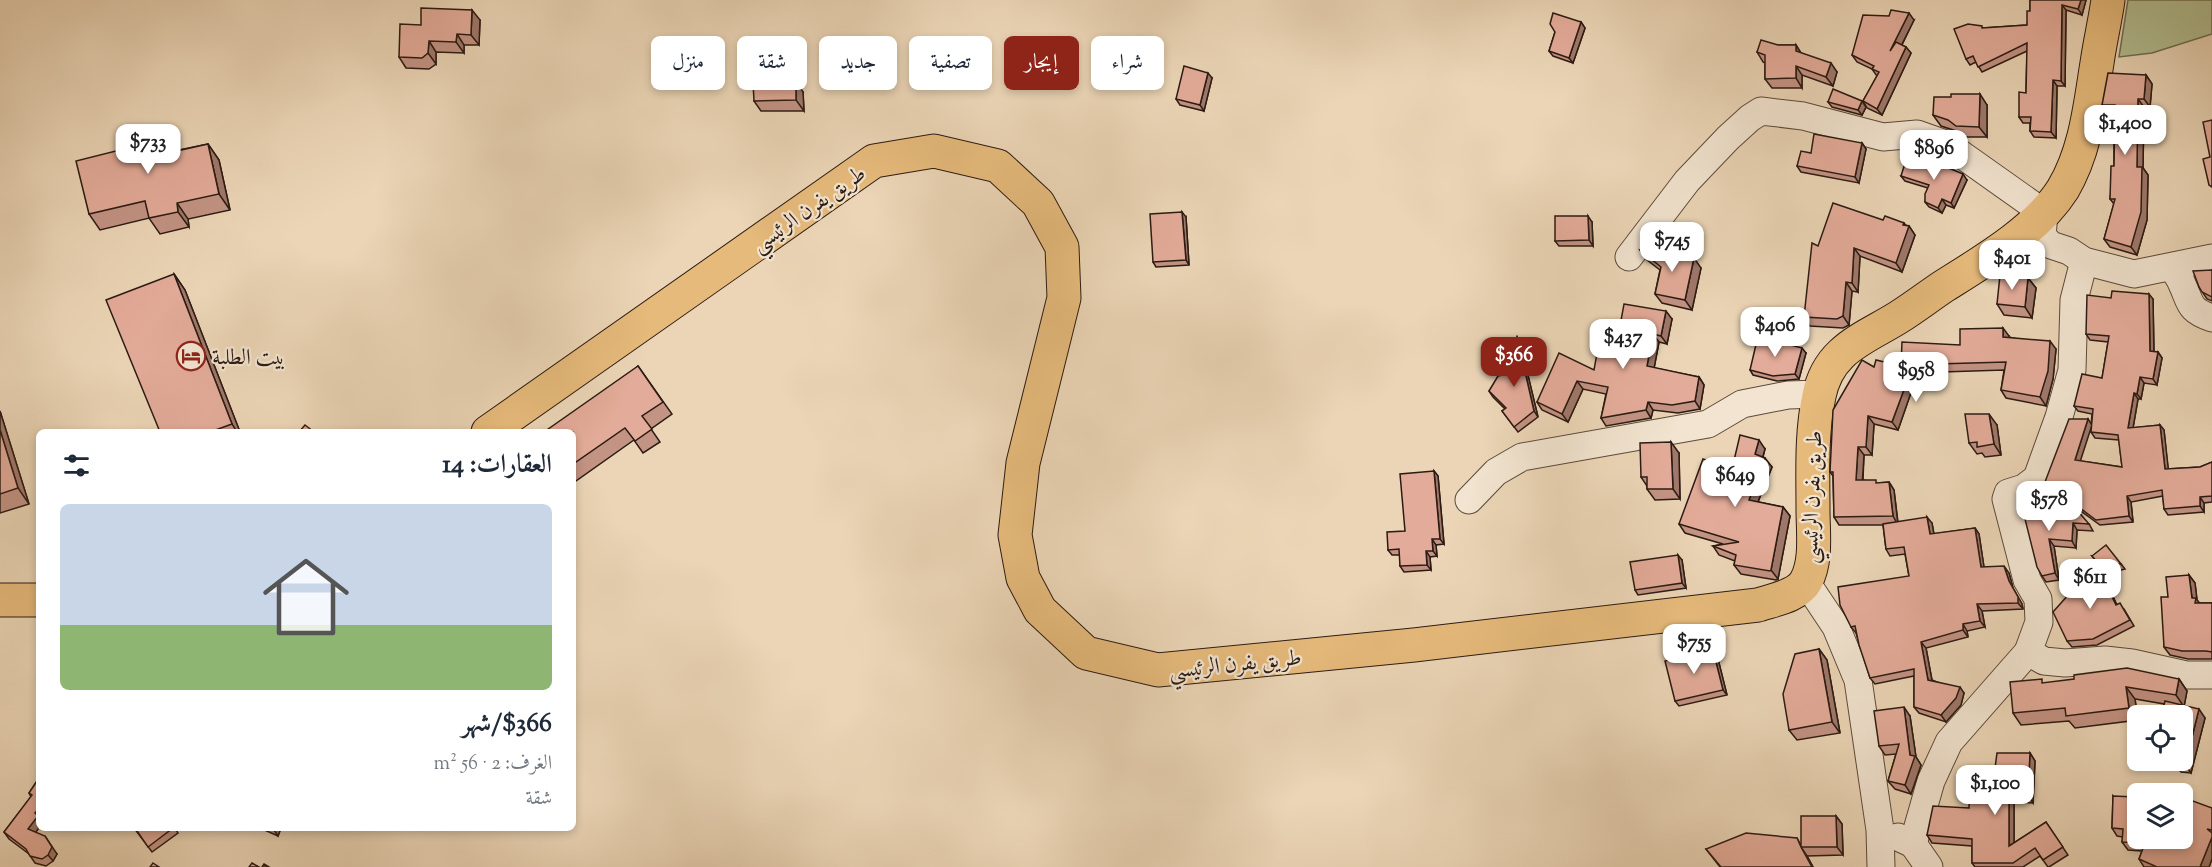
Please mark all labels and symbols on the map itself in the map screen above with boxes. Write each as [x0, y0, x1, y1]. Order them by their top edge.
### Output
pin: $1,400 [2076, 105, 2174, 156]
pin: $733 [112, 124, 184, 175]
pin: $896 [1898, 130, 1970, 181]
street label: طريق يفرن الرئيسي [746, 159, 875, 263]
pin: $745 [1636, 222, 1708, 273]
pin: $401 [1976, 240, 2048, 291]
pin: $406 [1739, 307, 1811, 358]
pin: $437 [1587, 319, 1659, 370]
pin: $366 [1478, 337, 1550, 388]
hotel icon: بيت الطلبة [175, 340, 207, 372]
place label: بيت الطلبة [212, 343, 285, 375]
pin: $958 [1880, 352, 1952, 403]
street label: طريق يفرن الرئيسي [1796, 430, 1834, 564]
pin: $649 [1699, 457, 1771, 508]
pin: $578 [2013, 481, 2085, 532]
pin: $611 [2054, 559, 2126, 610]
pin: $755 [1658, 624, 1730, 675]
street label: طريق يفرن الرئيسي [1167, 643, 1303, 691]
pin: $1,100 [1946, 765, 2044, 816]

